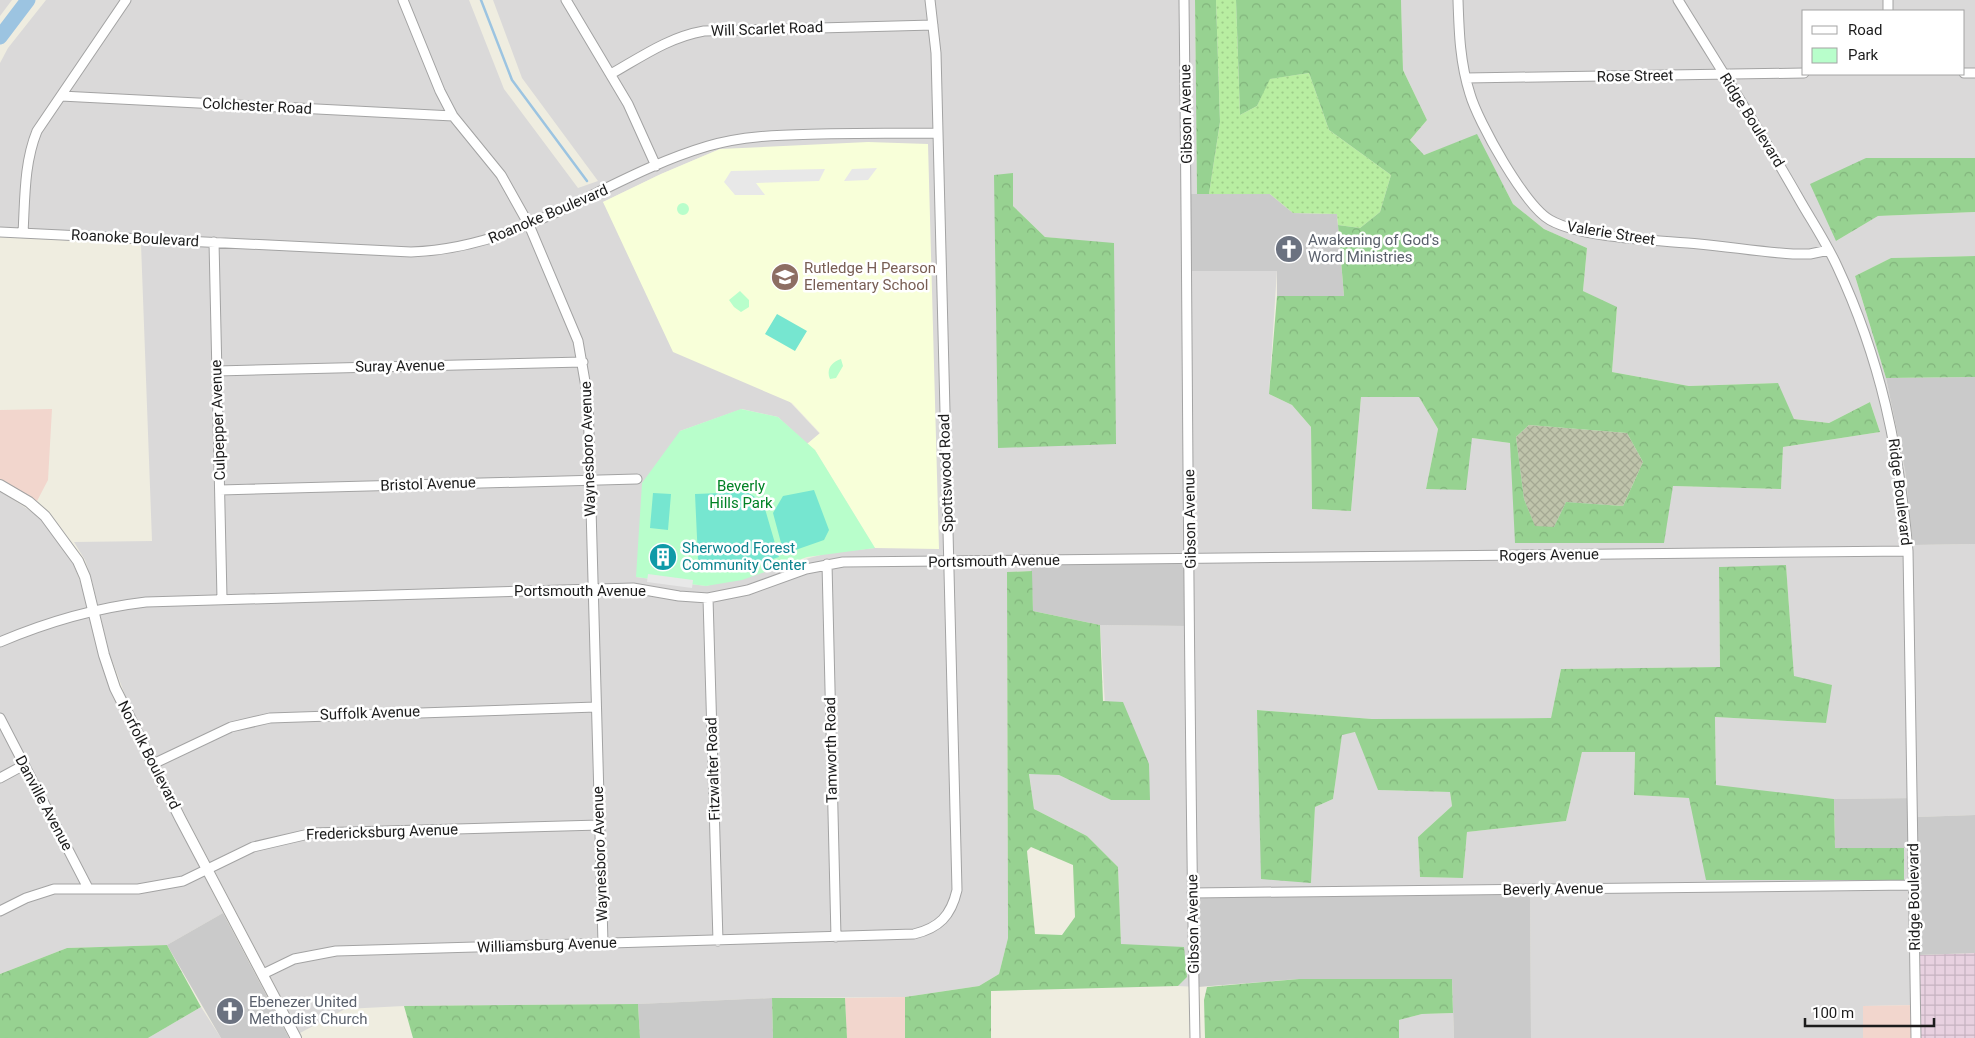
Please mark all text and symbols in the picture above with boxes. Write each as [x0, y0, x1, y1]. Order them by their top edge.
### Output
legend [1802, 10, 1965, 75]
street label: Will Scarlet Road [710, 18, 824, 40]
text: Road [1848, 21, 1882, 39]
text: Park [1848, 46, 1879, 64]
street label: Gibson Avenue [1176, 64, 1196, 164]
street label: Rose Street [1596, 66, 1674, 86]
street label: Ridge Boulevard [1716, 70, 1788, 170]
street label: Colchester Road [202, 94, 312, 118]
street label: Roanoke Boulevard [485, 181, 611, 247]
street label: Valerie Street [1566, 217, 1656, 249]
street label: Roanoke Boulevard [70, 226, 200, 250]
place label: Awakening of God's Word Ministries [1308, 231, 1439, 266]
church icon: Awakening of God's Word Ministries [1274, 234, 1304, 264]
place label: Rutledge H Pearson Elementary School [804, 259, 936, 294]
school or university icon: Rutledge H Pearson Elementary School [770, 262, 800, 292]
street label: Suray Avenue [355, 356, 445, 376]
street label: Culpepper Avenue [207, 359, 229, 481]
street label: Waynesboro Avenue [577, 381, 599, 517]
street label: Spottswood Road [935, 414, 957, 532]
street label: Ridge Boulevard [1884, 437, 1916, 547]
street label: Gibson Avenue [1180, 469, 1200, 569]
street label: Bristol Avenue [380, 473, 476, 495]
park label: Beverly Hills Park [709, 477, 773, 512]
place label: Sherwood Forest Community Center [682, 539, 807, 574]
building icon: Sherwood Forest Community Center [648, 542, 678, 572]
street label: Rogers Avenue [1499, 545, 1599, 565]
street label: Portsmouth Avenue [928, 551, 1060, 571]
street label: Portsmouth Avenue [514, 582, 646, 600]
street label: Tamworth Road [821, 697, 841, 803]
street label: Norfolk Boulevard [114, 698, 184, 812]
street label: Suffolk Avenue [320, 702, 420, 724]
street label: Fitzwalter Road [702, 717, 724, 821]
street label: Danville Avenue [11, 752, 77, 854]
street label: Waynesboro Avenue [589, 786, 611, 922]
street label: Fredericksburg Avenue [306, 820, 458, 844]
street label: Ridge Boulevard [1904, 843, 1924, 951]
street label: Gibson Avenue [1183, 874, 1203, 974]
street label: Beverly Avenue [1502, 879, 1604, 899]
street label: Williamsburg Avenue [477, 934, 617, 956]
place label: Ebenezer United Methodist Church [249, 993, 368, 1028]
church icon: Ebenezer United Methodist Church [215, 996, 245, 1026]
scale bar [1805, 996, 1934, 1028]
text: 100 m [1812, 1004, 1854, 1022]

